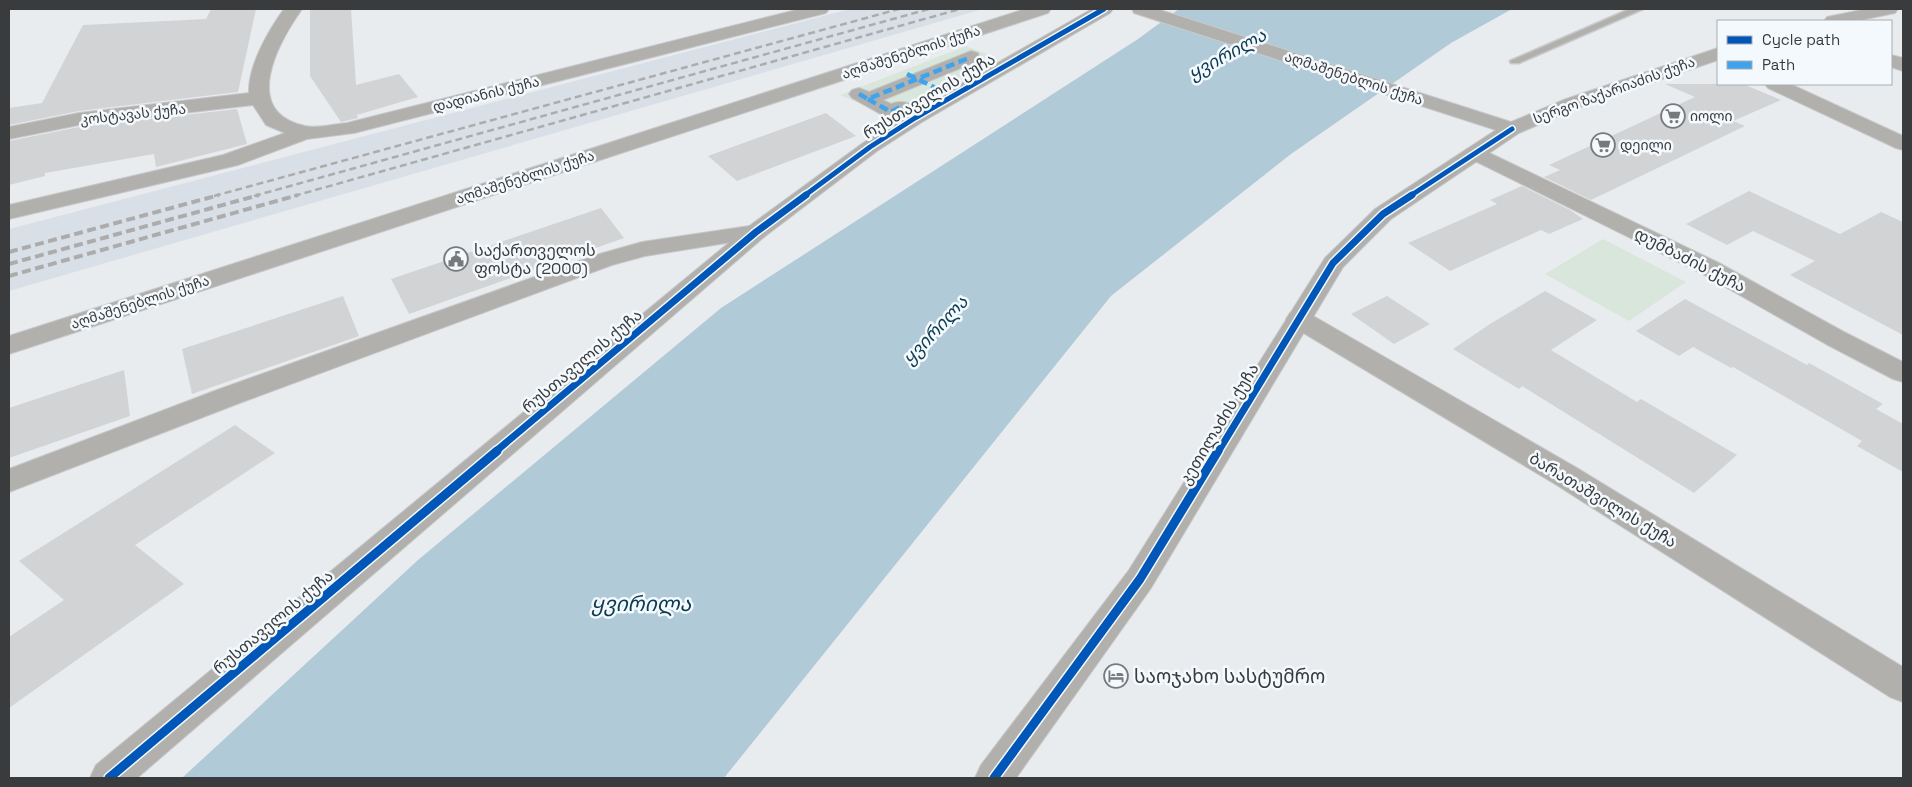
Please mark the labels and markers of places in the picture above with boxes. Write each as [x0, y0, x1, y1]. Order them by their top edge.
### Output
supermarket icon: იოლი [1660, 103, 1686, 129]
place label: იოლი [1690, 107, 1733, 125]
supermarket icon: დეილი [1590, 132, 1616, 158]
place label: დეილი [1620, 136, 1672, 154]
place label: საქართველოს ფოსტა (2000) [474, 240, 596, 279]
public building icon: საქართველოს ფოსტა (2000) [443, 246, 469, 272]
hotel icon: საოჯახო სასტუმრო [1103, 663, 1129, 689]
place label: საოჯახო სასტუმრო [1134, 664, 1325, 689]

